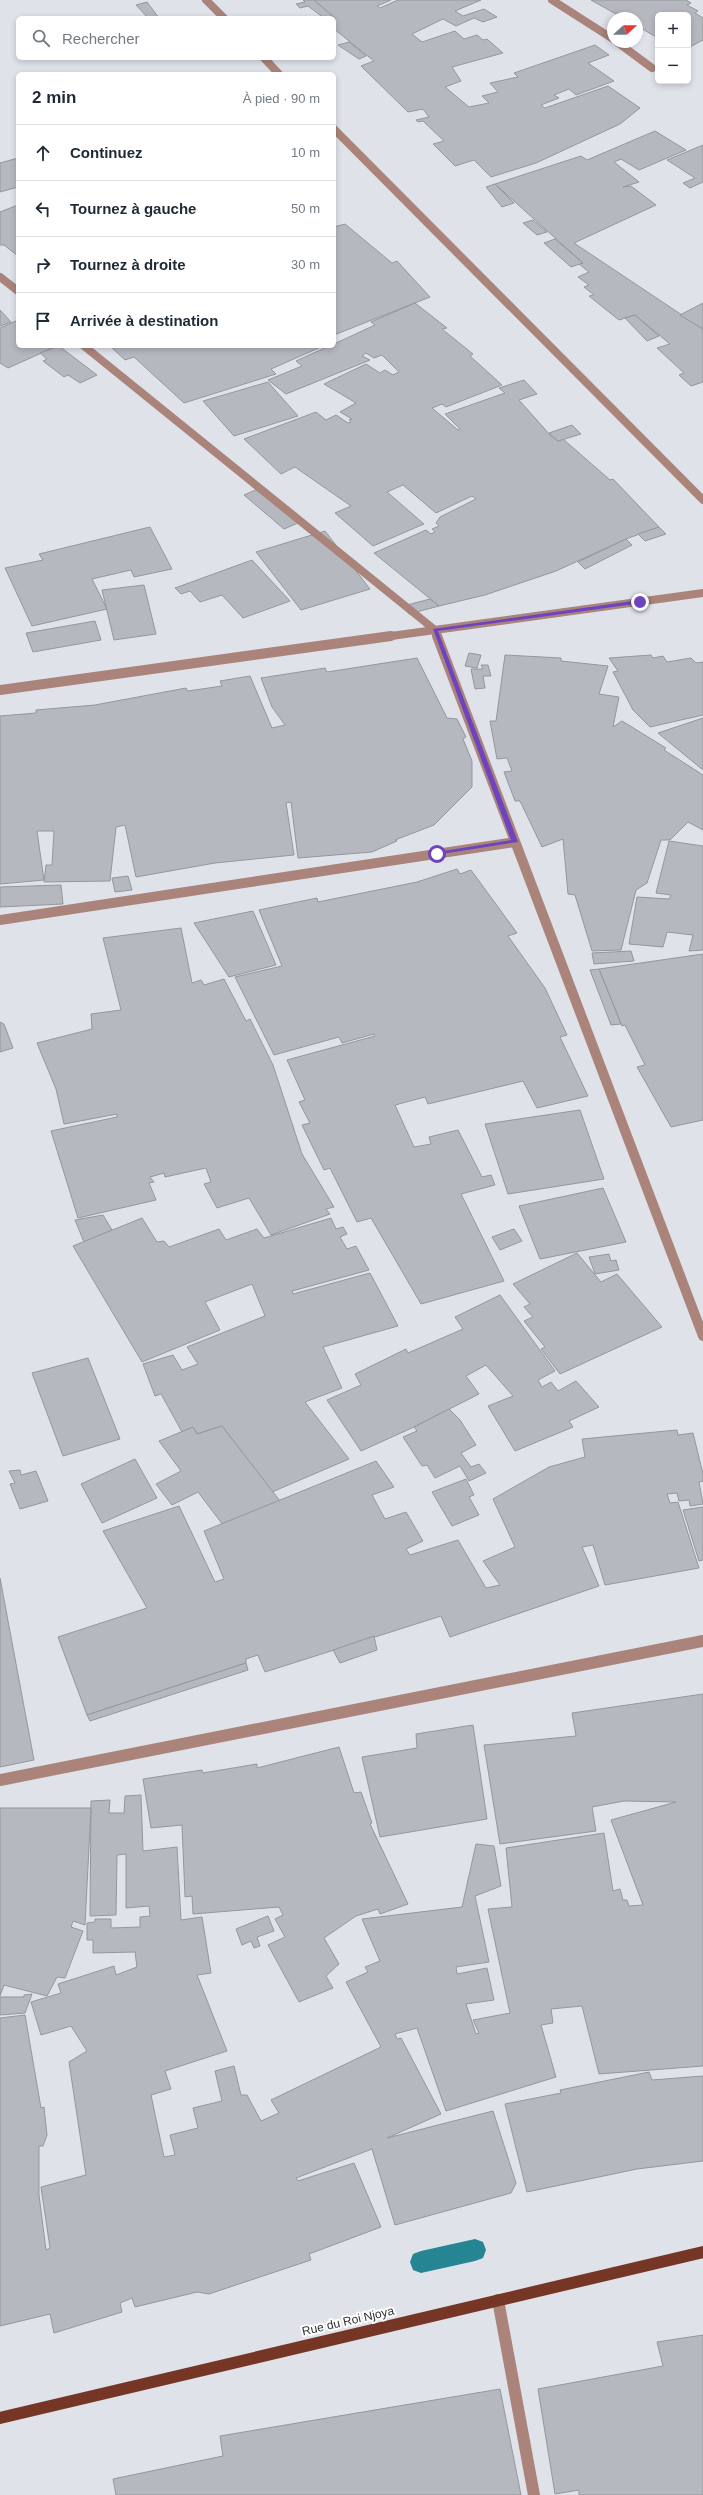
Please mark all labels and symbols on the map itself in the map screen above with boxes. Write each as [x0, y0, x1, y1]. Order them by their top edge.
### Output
north arrow [607, 12, 643, 48]
route end [631, 593, 649, 611]
route start [428, 845, 446, 863]
street label: Rue du Roi Njoya [301, 2304, 396, 2338]

